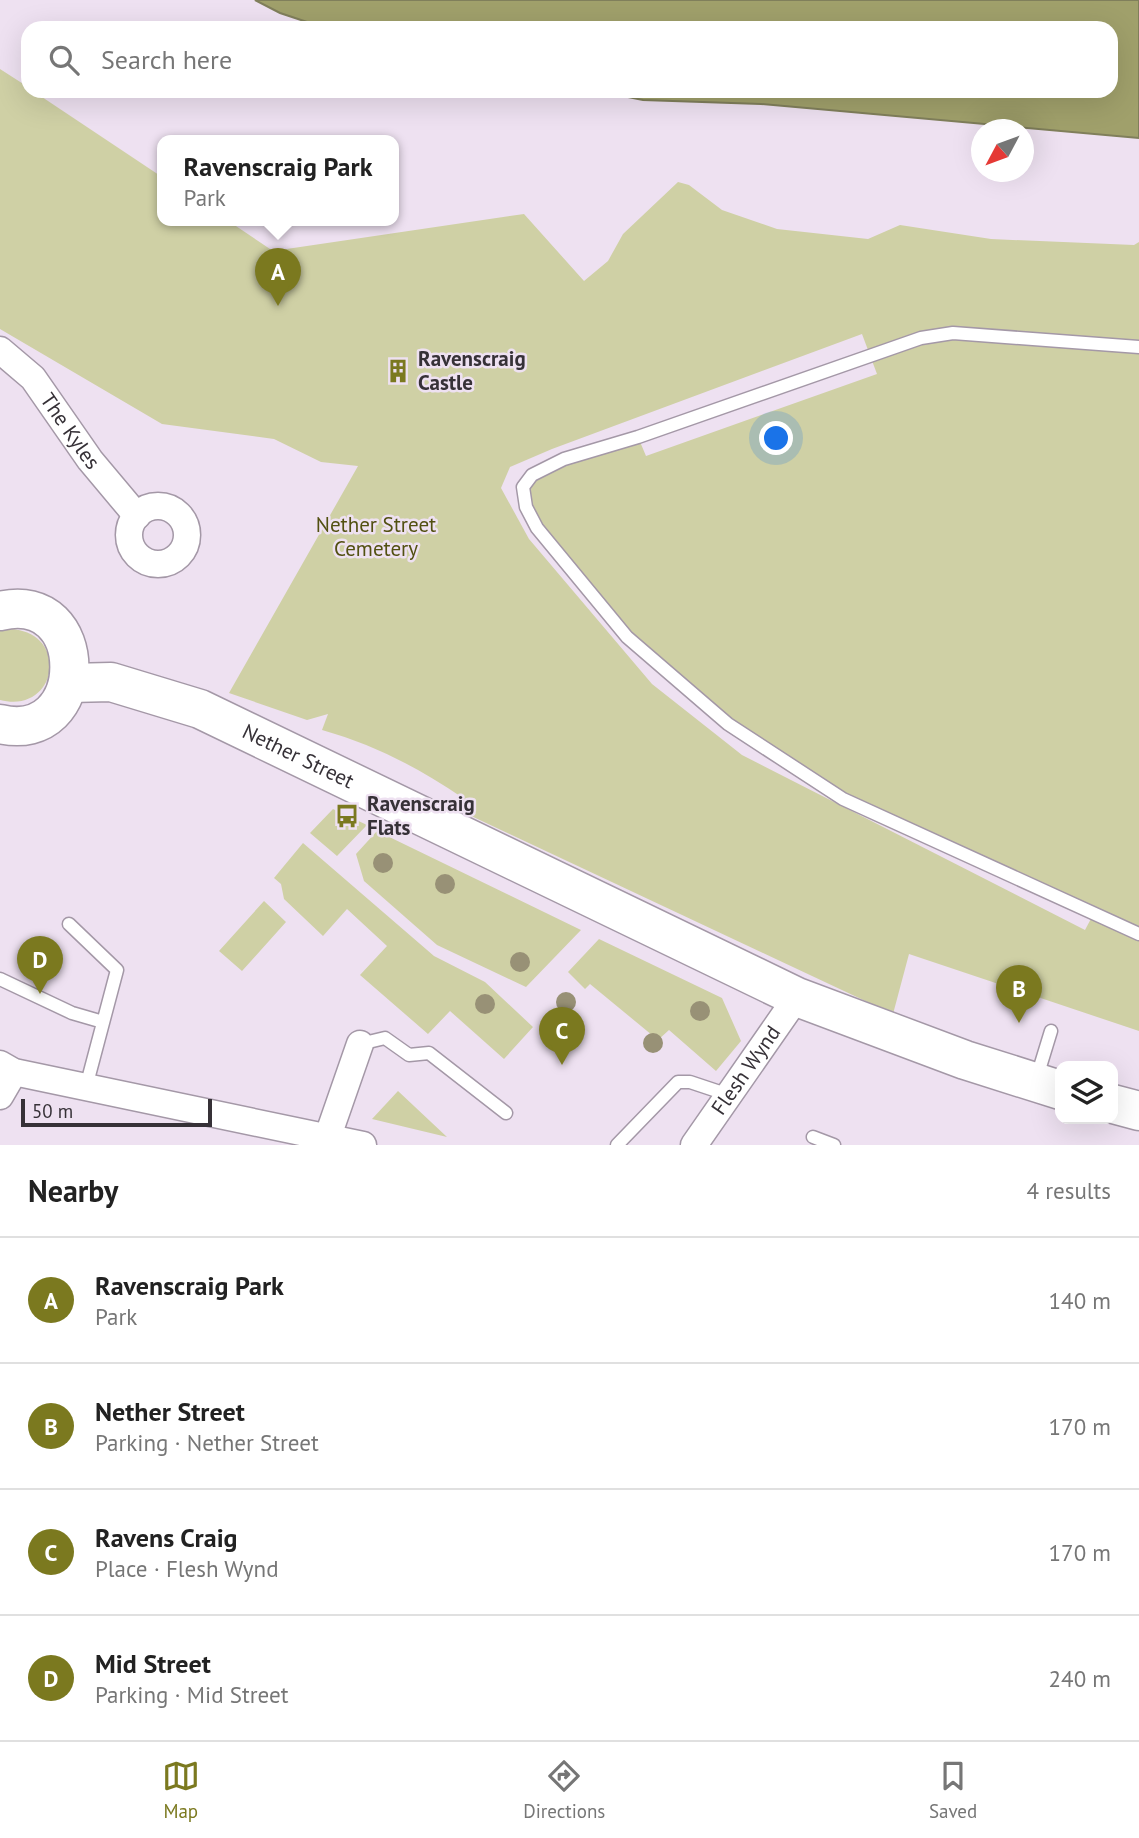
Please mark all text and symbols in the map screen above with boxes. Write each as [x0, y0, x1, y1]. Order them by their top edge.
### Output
search box [21, 21, 1118, 98]
icon: search [45, 41, 83, 79]
text: Search here [101, 43, 232, 76]
north arrow [971, 119, 1034, 182]
popup [157, 135, 399, 226]
text: Ravenscraig Park [184, 150, 372, 183]
text: Park [184, 183, 226, 212]
pin: A [255, 248, 301, 306]
place label: Ravenscraig Castle [418, 345, 526, 396]
building icon: Ravenscraig Castle [384, 357, 412, 385]
street label: The Kyles [35, 388, 106, 475]
your location [759, 421, 793, 455]
park label: Nether Street Cemetery [316, 511, 436, 562]
street label: Nether Street [238, 718, 359, 794]
place label: Ravenscraig Flats [367, 790, 475, 841]
bus stop icon: Ravenscraig Flats [333, 802, 361, 830]
pin: D [17, 936, 63, 994]
pin: B [996, 965, 1042, 1023]
pin: C [539, 1007, 585, 1065]
street label: Flesh Wynd [705, 1020, 786, 1120]
map controls [1055, 1061, 1118, 1124]
button: layers [1055, 1061, 1118, 1124]
scale bar [21, 1096, 212, 1128]
text: 50 m [32, 1099, 73, 1123]
text: Nearby [28, 1171, 118, 1210]
text: 4 results [1027, 1176, 1111, 1205]
text: Ravenscraig Park [95, 1269, 284, 1302]
text: A [44, 1286, 58, 1315]
text: 140 m [1049, 1286, 1111, 1315]
text: Park [95, 1302, 137, 1331]
text: Nether Street [95, 1395, 245, 1428]
text: B [44, 1412, 58, 1441]
text: 170 m [1049, 1412, 1111, 1441]
text: Parking · Nether Street [95, 1428, 319, 1457]
text: Ravens Craig [95, 1521, 238, 1554]
text: C [45, 1538, 57, 1567]
text: 170 m [1049, 1538, 1111, 1567]
text: Place · Flesh Wynd [95, 1554, 279, 1583]
text: Mid Street [95, 1647, 211, 1680]
text: D [44, 1664, 58, 1693]
text: 240 m [1049, 1664, 1111, 1693]
text: Parking · Mid Street [95, 1680, 288, 1709]
tab: Map [162, 1757, 200, 1823]
tab: Directions [523, 1757, 605, 1823]
tab: Saved [929, 1757, 977, 1823]

